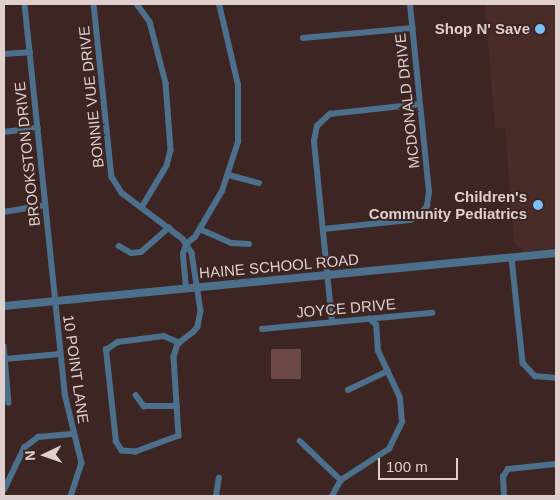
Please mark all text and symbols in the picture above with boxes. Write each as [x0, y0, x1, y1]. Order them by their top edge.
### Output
place label: Shop N' Save [435, 20, 530, 38]
marker: Shop N' Save [534, 23, 546, 35]
street label: BONNIE VUE DRIVE [75, 25, 107, 169]
street label: MCDONALD DRIVE [391, 33, 423, 169]
street label: BROOKSTON DRIVE [10, 81, 44, 227]
place label: Children's Community Pediatrics [369, 187, 527, 222]
marker: Children's Community Pediatrics [531, 198, 545, 212]
street label: HAINE SCHOOL ROAD [198, 250, 360, 282]
street label: JOYCE DRIVE [295, 295, 397, 321]
street label: 10 POINT LANE [59, 313, 93, 425]
north arrow [20, 430, 70, 480]
scale bar [380, 448, 460, 480]
text: N [22, 450, 38, 461]
text: 100 m [386, 458, 428, 475]

